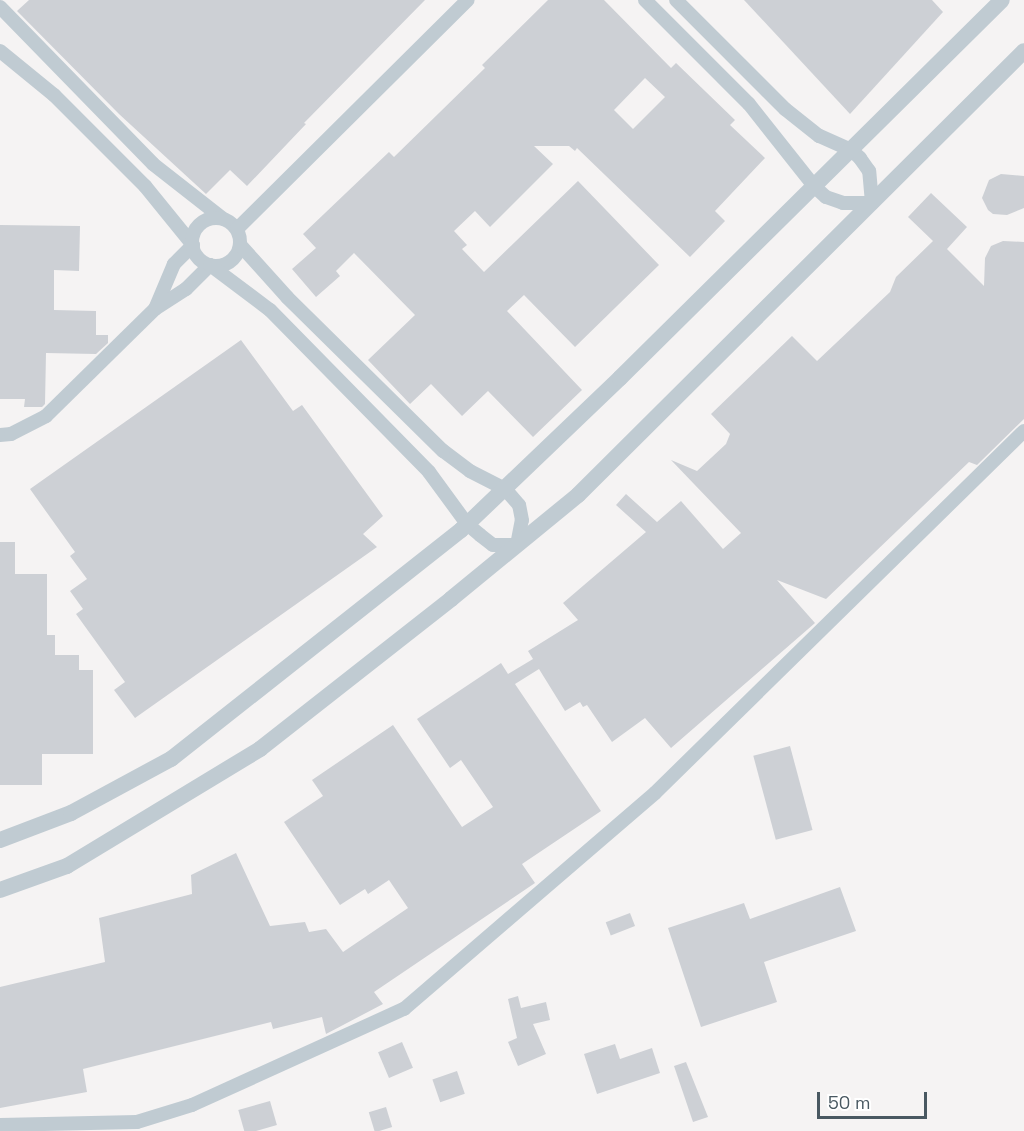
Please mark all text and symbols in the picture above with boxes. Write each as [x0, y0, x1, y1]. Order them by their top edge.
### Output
scale bar [820, 1080, 930, 1118]
text: 50 m [828, 1091, 870, 1114]

